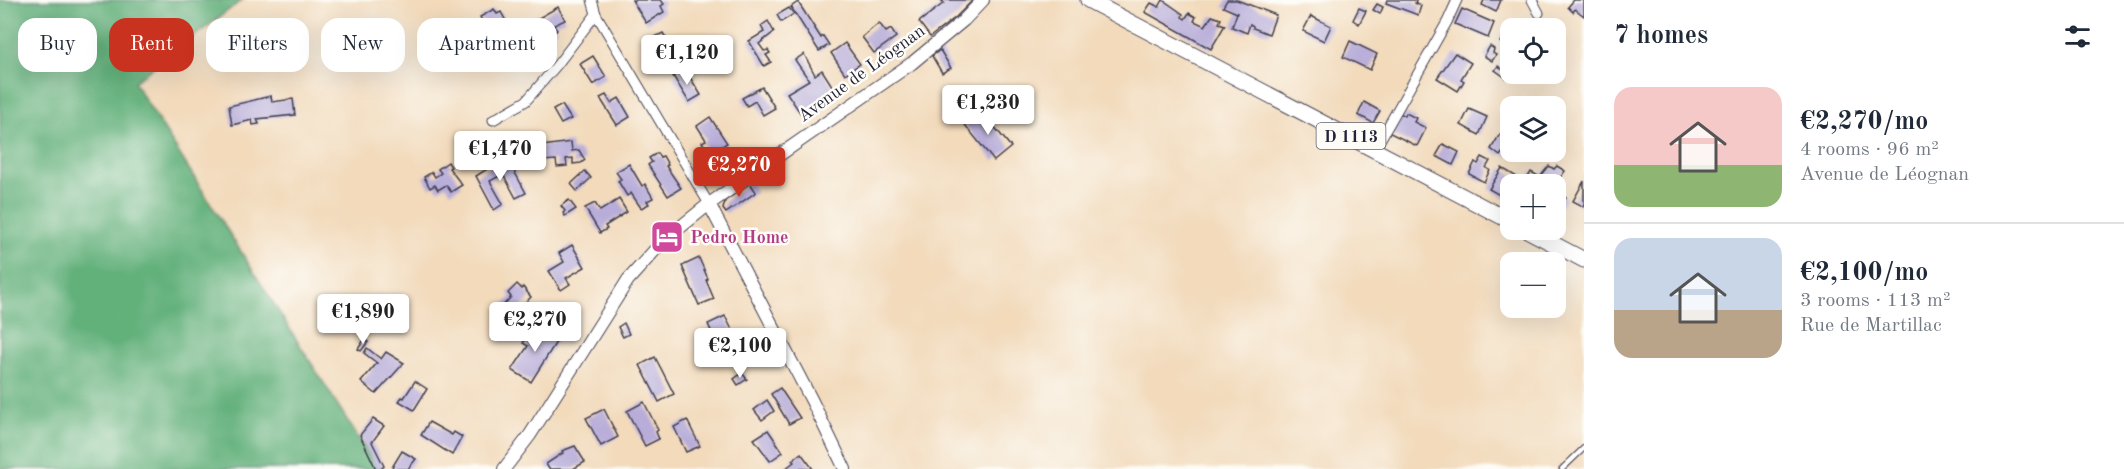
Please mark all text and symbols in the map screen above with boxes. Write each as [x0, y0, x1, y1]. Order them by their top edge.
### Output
chip: Buy [18, 18, 97, 72]
chip: Rent [109, 18, 194, 72]
chip: Filters [206, 18, 309, 72]
chip: New [321, 18, 405, 72]
chip: Apartment [417, 18, 557, 72]
map controls [1500, 18, 1566, 318]
button: locate [1500, 18, 1566, 84]
icon: filters [2061, 20, 2094, 53]
street label: Avenue de Léognan [795, 22, 929, 126]
text: 7 homes [1614, 23, 1708, 49]
pin: €1,120 [638, 35, 736, 86]
text: €1,120 [655, 44, 719, 64]
pin: €1,230 [939, 85, 1037, 136]
text: €1,230 [956, 94, 1020, 114]
button: layers [1500, 96, 1566, 162]
text: €2,270/mo [1800, 109, 1928, 135]
icon: home [1662, 111, 1734, 183]
road number: D 1113 [1316, 123, 1386, 149]
pin: €1,470 [451, 131, 549, 182]
text: €1,470 [468, 140, 532, 160]
text: 4 rooms · 96 m² [1800, 140, 1939, 160]
pin: €2,270 [690, 147, 788, 198]
text: €2,270 [707, 156, 771, 176]
text: Avenue de Léognan [1800, 165, 1969, 185]
button: + [1500, 174, 1566, 240]
hotel icon: Pedro Home [649, 219, 685, 255]
place label: Pedro Home [690, 229, 789, 247]
button: − [1500, 252, 1566, 318]
text: €2,100/mo [1800, 260, 1928, 286]
icon: home [1662, 262, 1734, 334]
text: 3 rooms · 113 m² [1800, 291, 1950, 311]
pin: €1,890 [314, 294, 412, 345]
pin: €2,270 [486, 302, 584, 353]
text: €1,890 [331, 303, 395, 323]
text: €2,270 [503, 311, 567, 331]
text: Rue de Martillac [1800, 316, 1942, 336]
pin: €2,100 [691, 328, 789, 379]
text: €2,100 [708, 337, 772, 357]

